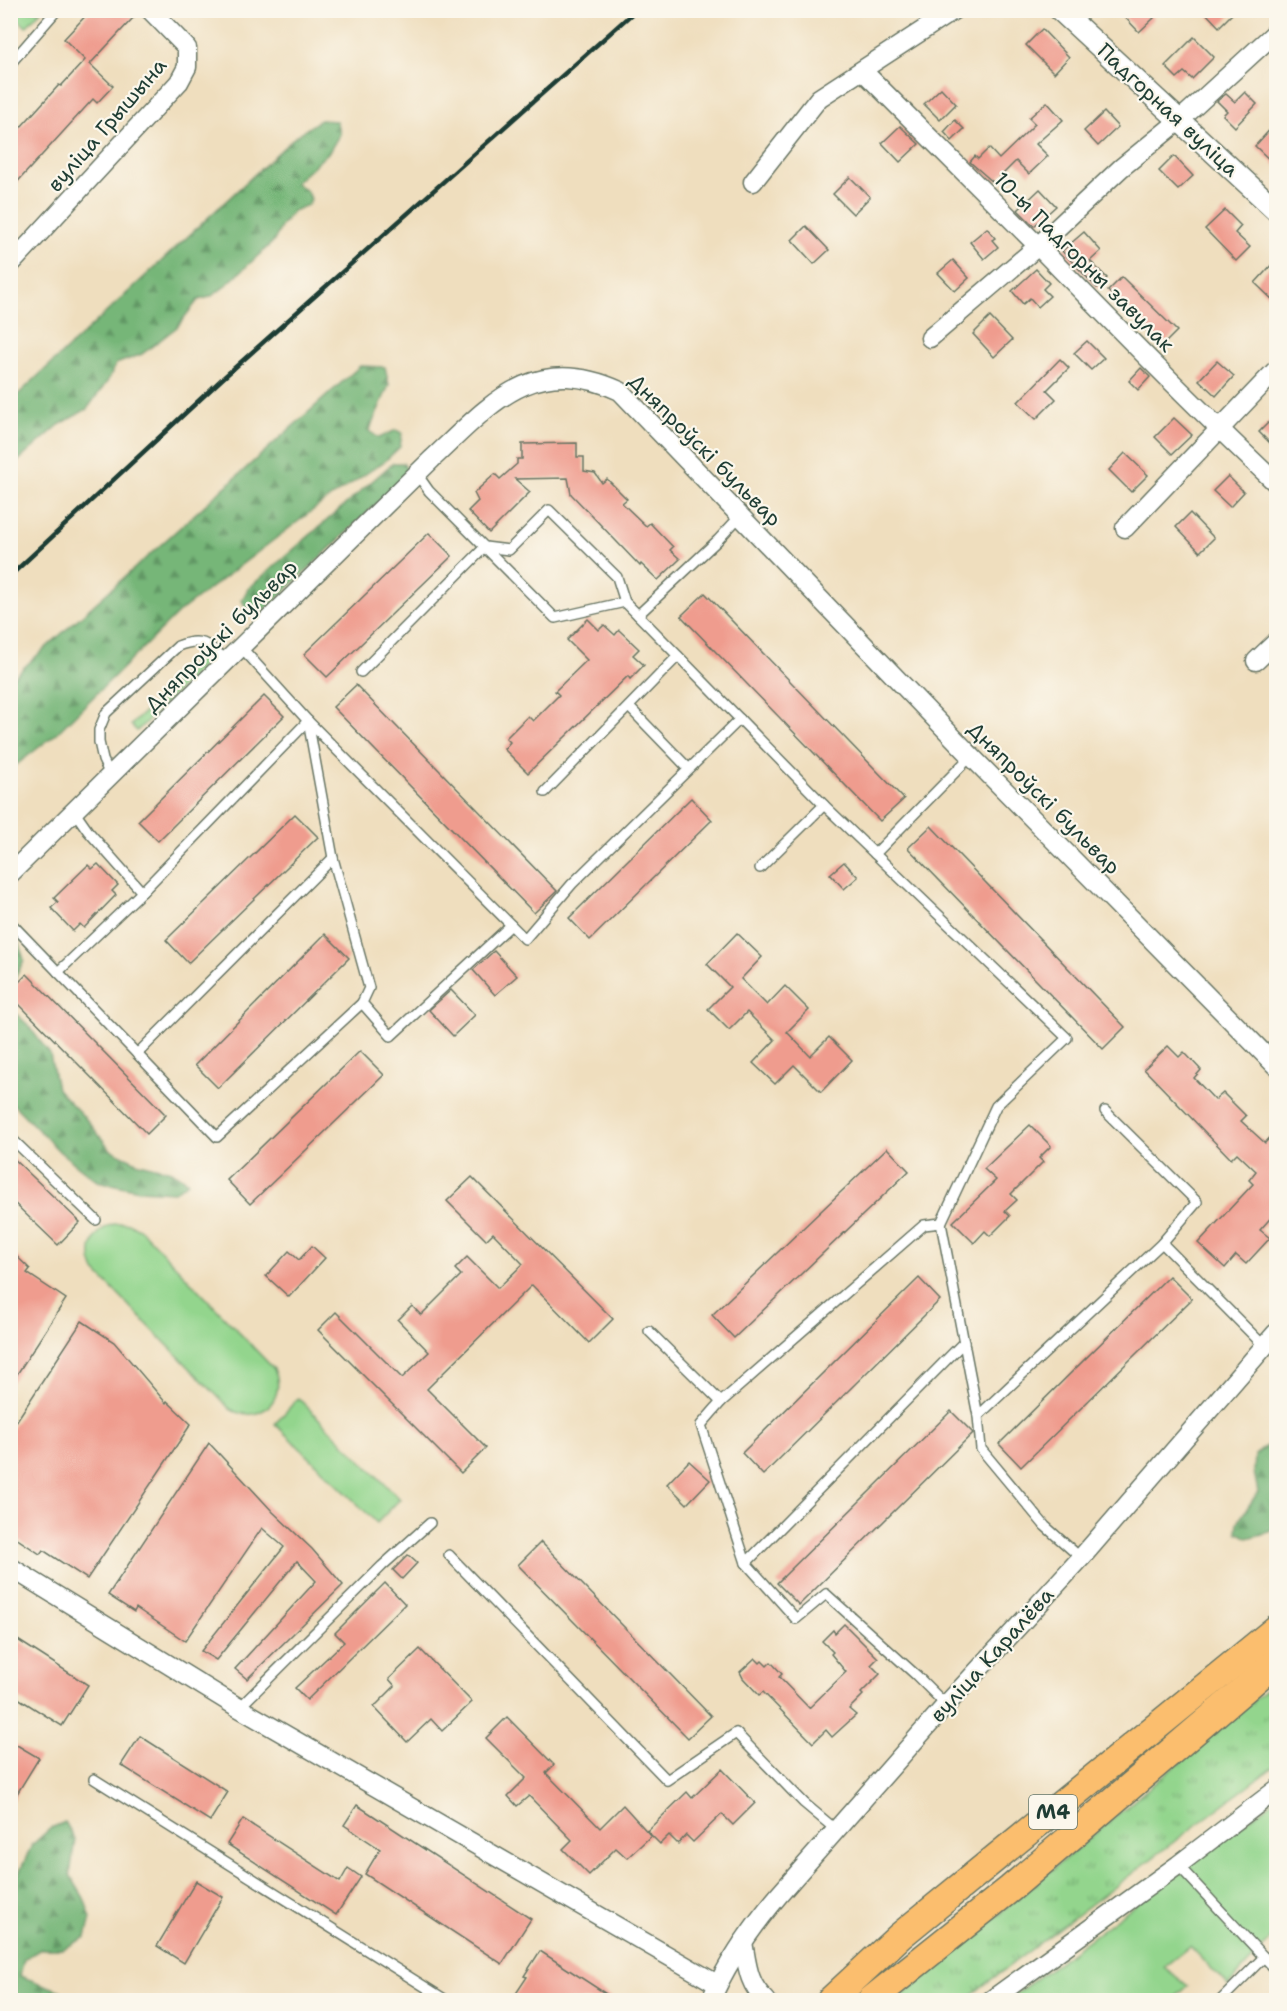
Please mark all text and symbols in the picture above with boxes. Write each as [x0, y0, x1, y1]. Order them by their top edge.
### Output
street label: Падгорная вуліца [1091, 37, 1245, 183]
street label: вуліца Грышына [41, 52, 173, 198]
street label: 10-ы Падгорны завулак [988, 166, 1180, 358]
street label: Дняпроўскі бульвар [622, 367, 788, 533]
street label: Дняпроўскі бульвар [138, 553, 304, 719]
street label: Дняпроўскі бульвар [961, 715, 1127, 881]
street label: вуліца Каралёва [924, 1582, 1060, 1728]
road number: М4 [1029, 1795, 1077, 1829]

